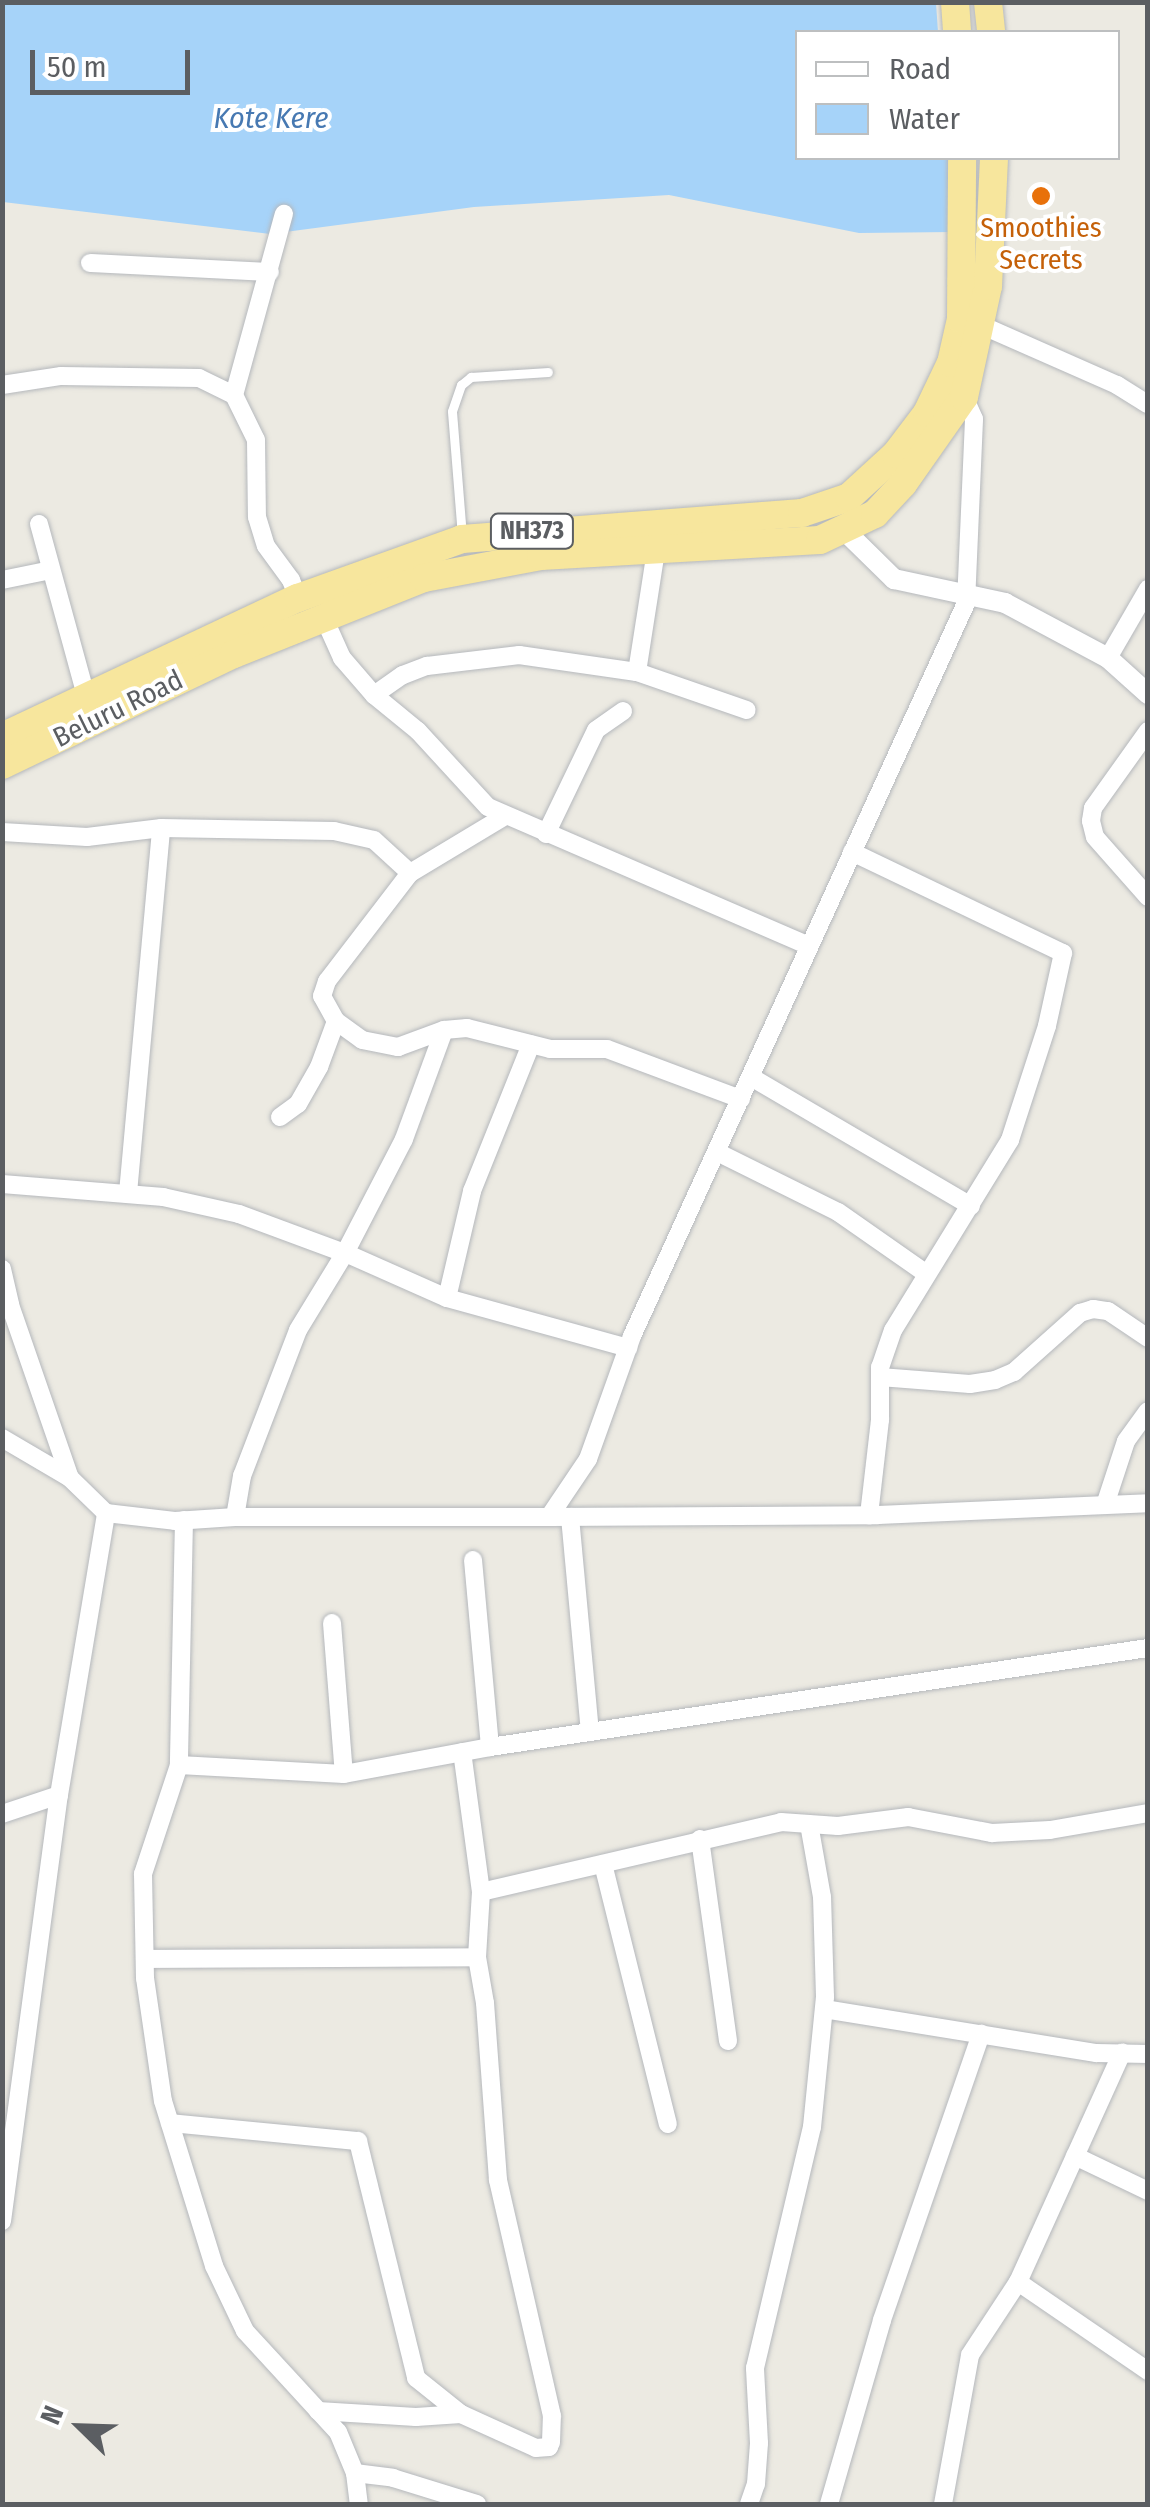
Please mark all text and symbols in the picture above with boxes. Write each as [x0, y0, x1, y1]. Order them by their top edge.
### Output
scale bar [35, 30, 195, 92]
legend [795, 30, 1120, 160]
text: 50 m [47, 49, 107, 85]
text: Road [889, 51, 951, 87]
water label: Kote Kere [213, 100, 329, 136]
text: Water [889, 101, 960, 137]
marker: Smoothies Secrets [1030, 185, 1052, 207]
place label: Smoothies Secrets [980, 211, 1102, 277]
road number: NH373 [490, 511, 574, 551]
street label: Beluru Road [48, 663, 188, 755]
north arrow [30, 2377, 130, 2477]
text: N [33, 2401, 70, 2429]

